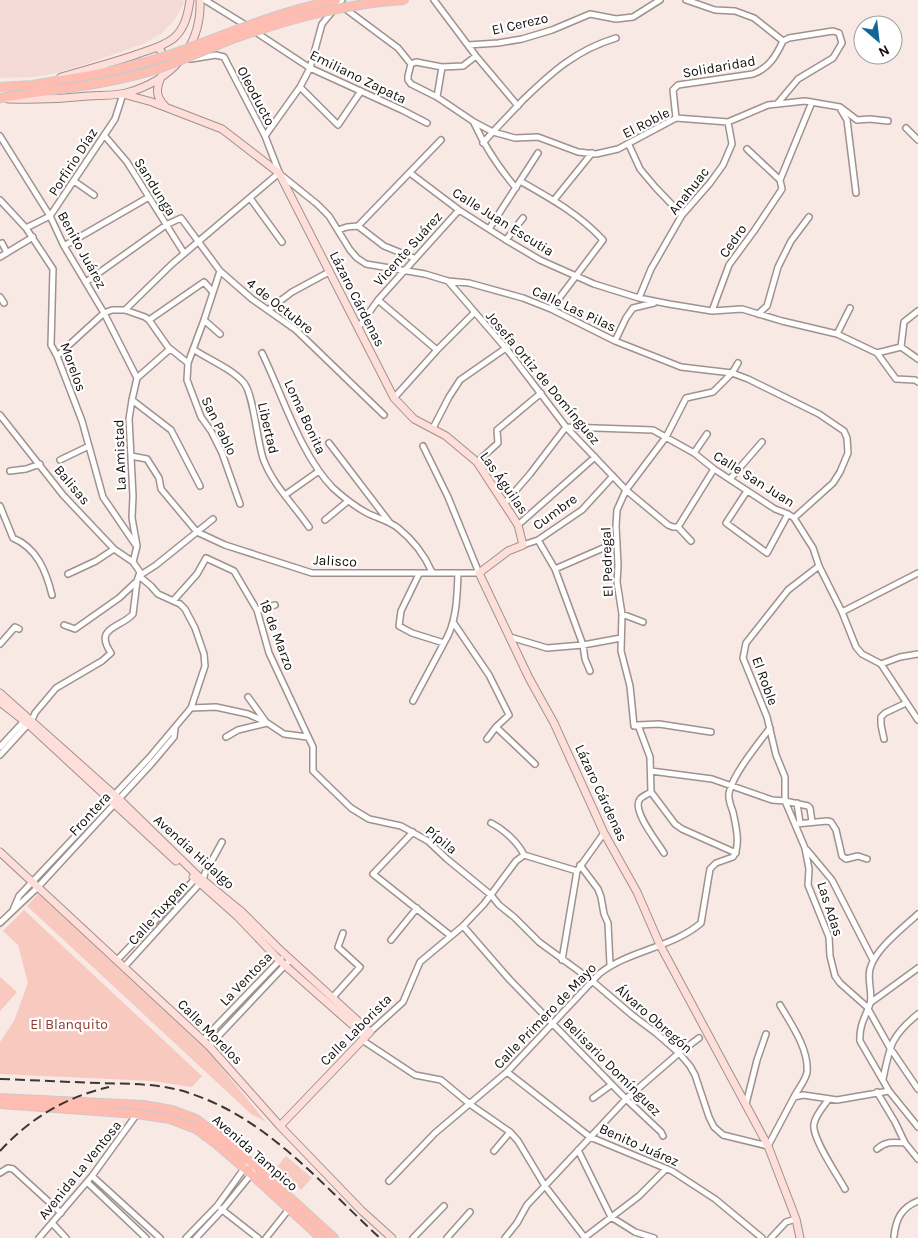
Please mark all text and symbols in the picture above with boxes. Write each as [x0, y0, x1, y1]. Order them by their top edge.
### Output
street label: El Cerezo [490, 9, 550, 39]
north arrow [853, 15, 903, 65]
text: N [875, 41, 892, 61]
street label: Emiliano Zapata [307, 46, 409, 108]
street label: Solidaridad [681, 52, 757, 82]
street label: Oleoducto [233, 63, 279, 129]
street label: El Roble [620, 104, 672, 142]
street label: Porfirio Díaz [45, 125, 101, 199]
street label: Sandunga [130, 155, 180, 219]
street label: Anahuac [665, 164, 713, 218]
street label: Calle Juan Escutia [449, 184, 557, 260]
street label: Benito Juárez [54, 208, 110, 292]
street label: Vicente Suárez [370, 208, 446, 290]
street label: Cedro [715, 221, 751, 261]
street label: Lázaro Cárdenas [326, 248, 388, 350]
street label: 4 de Octubre [243, 275, 317, 337]
street label: Calle Las Pilas [529, 282, 619, 336]
street label: Josefa Ortiz de Domínguez [482, 308, 604, 448]
street label: Morelos [56, 340, 90, 394]
street label: Loma Bonita [280, 377, 330, 457]
street label: San Pablo [197, 394, 241, 458]
street label: Libertad [254, 400, 282, 456]
street label: La Amistad [110, 419, 130, 491]
street label: Calle San Juan [710, 447, 798, 511]
street label: Las Águilas [476, 448, 533, 518]
street label: Balisas [50, 462, 94, 508]
street label: Cumbre [529, 490, 581, 534]
street label: El Pedregal [597, 527, 617, 597]
street label: Jalisco [313, 551, 357, 571]
street label: 18 de Marzo [256, 597, 298, 673]
street label: El Roble [748, 654, 782, 708]
street label: Lázaro Cárdenas [571, 742, 631, 844]
street label: Frontera [65, 789, 115, 839]
street label: Avendia Hidalgo [150, 811, 238, 893]
street label: Pípila [422, 822, 460, 858]
street label: Calle Tuxpan [125, 877, 191, 949]
street label: Las Adas [813, 880, 847, 938]
street label: La Ventosa [216, 948, 276, 1010]
street label: Calle Primero de Mayo [490, 960, 600, 1072]
street label: Álvaro Obregón [612, 980, 697, 1057]
street label: Calle Laborista [317, 991, 395, 1069]
street label: Calle Morelos [174, 996, 246, 1068]
street label: Belisario Domínguez [559, 1014, 665, 1120]
park label: El Blanquito [30, 1016, 108, 1033]
street label: Avenida Tampico [209, 1111, 301, 1195]
street label: Avenida La Ventosa [35, 1117, 125, 1223]
street label: Benito Juárez [596, 1120, 682, 1170]

